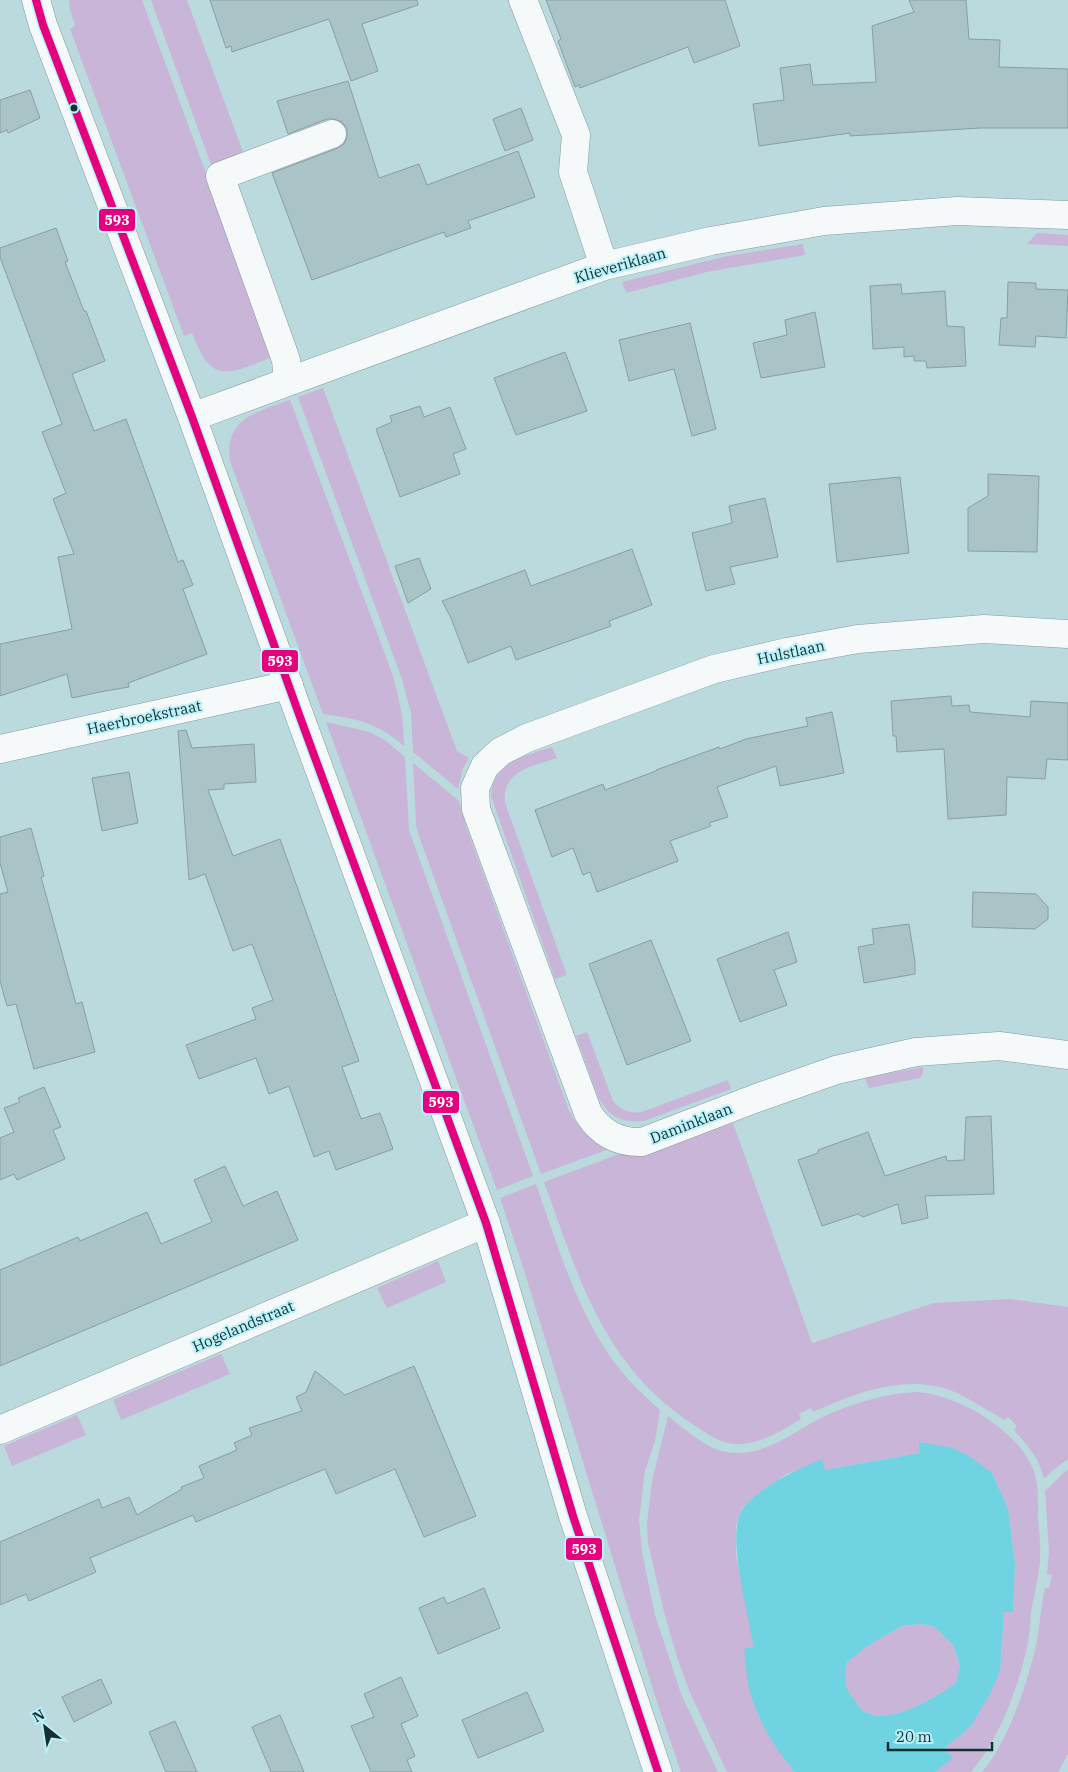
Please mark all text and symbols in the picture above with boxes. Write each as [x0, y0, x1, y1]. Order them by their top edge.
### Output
unlabelled marker [69, 103, 79, 113]
line badge: 593 [98, 208, 136, 232]
text: 593 [104, 211, 130, 229]
street label: Klieveriklaan [572, 243, 668, 287]
street label: Hulstlaan [755, 635, 827, 668]
line badge: 593 [261, 649, 299, 673]
text: 593 [267, 652, 293, 670]
street label: Haerbroekstraat [85, 696, 203, 738]
line badge: 593 [422, 1090, 460, 1114]
text: 593 [428, 1093, 454, 1111]
street label: Daminklaan [647, 1098, 735, 1147]
street label: Hogelandstraat [189, 1296, 297, 1356]
line badge: 593 [565, 1537, 603, 1561]
text: 593 [571, 1540, 597, 1558]
north arrow [20, 1702, 70, 1752]
text: N [29, 1705, 48, 1726]
scale bar [888, 1720, 992, 1752]
text: 20 m [896, 1727, 932, 1746]

